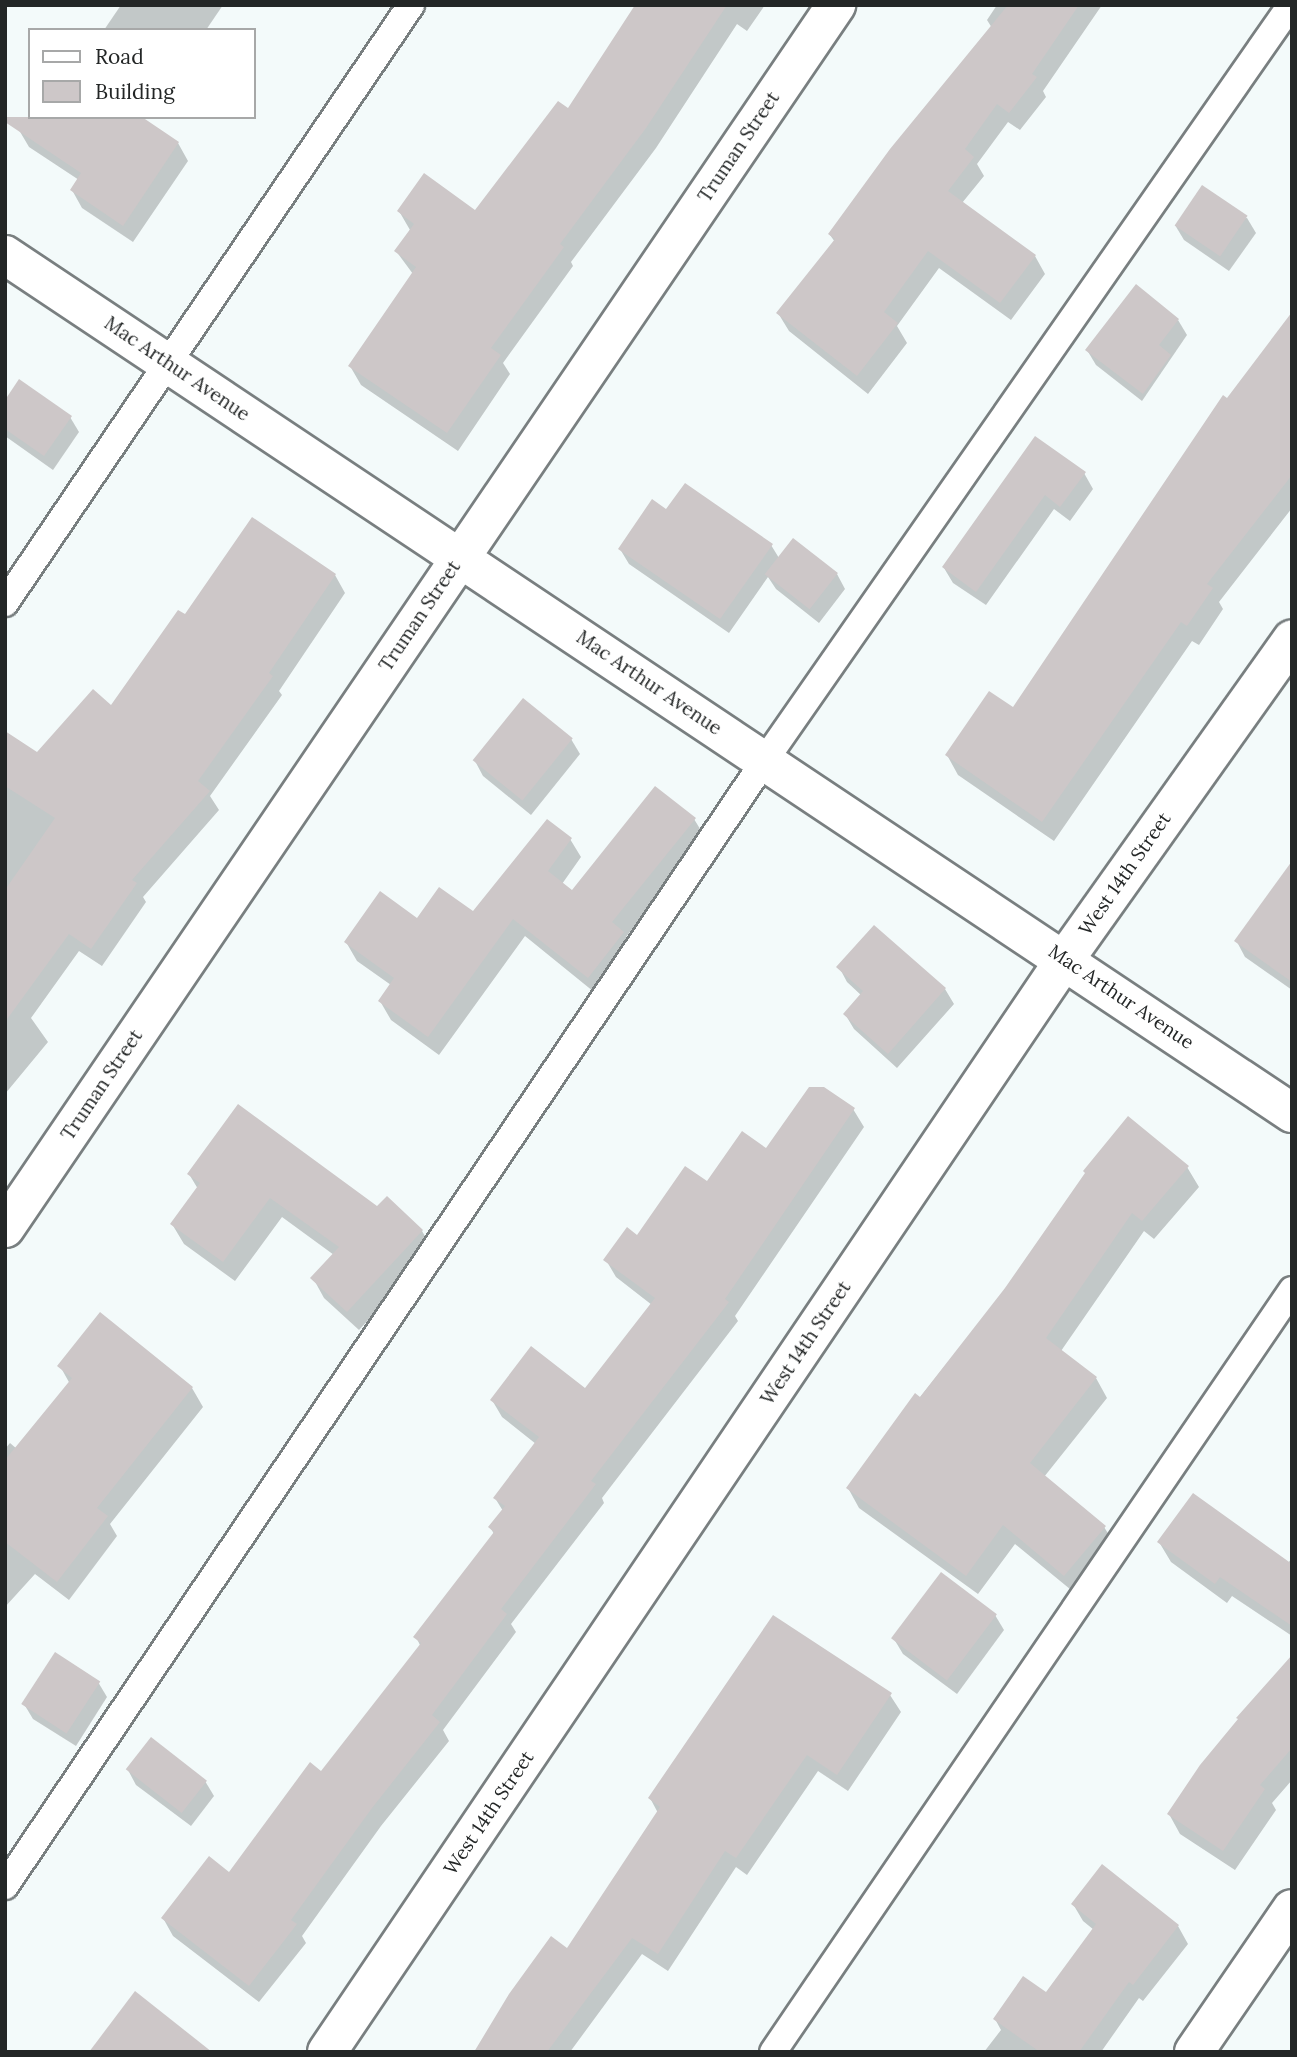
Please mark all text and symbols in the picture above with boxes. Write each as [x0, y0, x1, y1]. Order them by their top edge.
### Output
legend [28, 28, 256, 119]
text: Road [95, 43, 144, 70]
text: Building [95, 78, 175, 105]
street label: Truman Street [694, 87, 784, 207]
street label: Mac Arthur Avenue [100, 312, 254, 426]
street label: Truman Street [375, 556, 465, 676]
street label: Mac Arthur Avenue [572, 626, 726, 740]
street label: West 14th Street [1074, 808, 1176, 940]
street label: Mac Arthur Avenue [1044, 940, 1198, 1054]
street label: Truman Street [57, 1025, 147, 1145]
street label: West 14th Street [756, 1277, 856, 1409]
street label: West 14th Street [439, 1747, 539, 1879]

